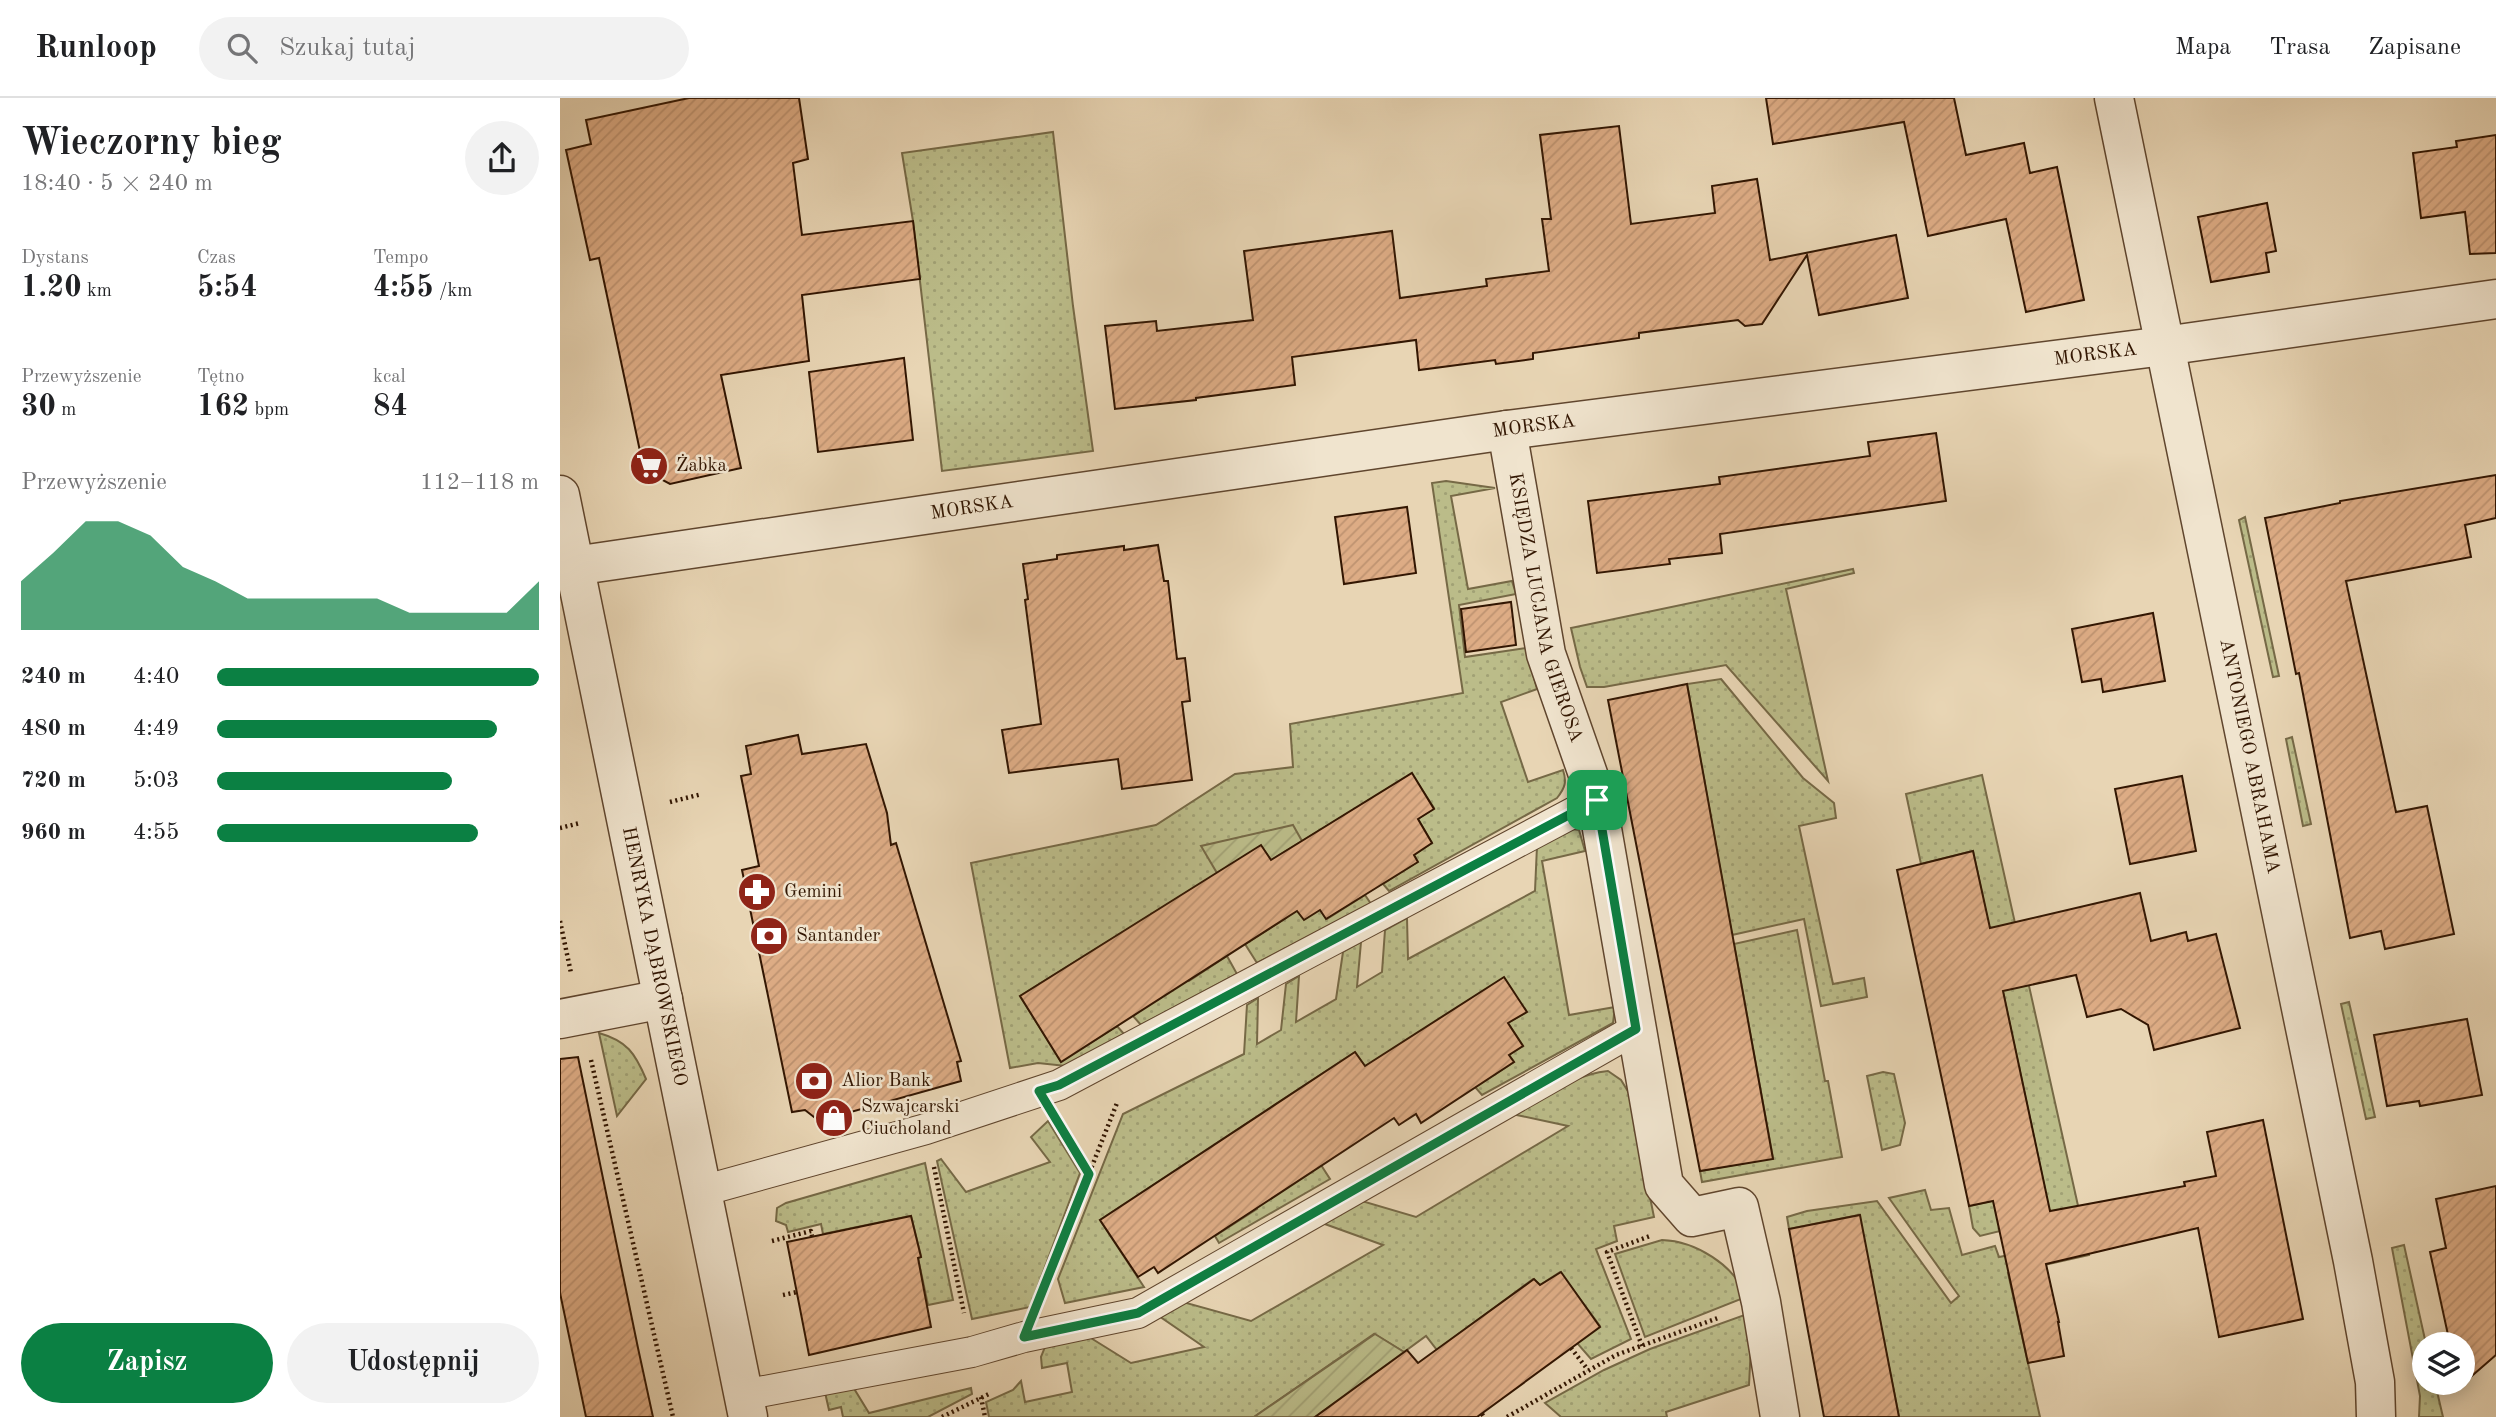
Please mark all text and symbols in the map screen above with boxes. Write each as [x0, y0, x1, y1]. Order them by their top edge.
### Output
search box [199, 17, 689, 80]
icon: search [223, 29, 261, 67]
text: Runloop [35, 32, 157, 65]
text: Szukaj tutaj [279, 35, 416, 61]
text: Mapa [2175, 36, 2231, 60]
text: Trasa [2269, 36, 2330, 60]
text: Zapisane [2368, 36, 2461, 60]
button: share [465, 121, 539, 195]
text: Wieczorny bieg [21, 125, 282, 163]
text: 18:40 · 5 × 240 m [21, 172, 213, 195]
text: Dystans [21, 249, 89, 268]
text: Czas [197, 249, 236, 268]
text: Tempo [373, 249, 428, 268]
text: 1.20 [21, 273, 82, 303]
text: 5:54 [197, 273, 258, 303]
text: 4:55 [373, 273, 434, 303]
text: km [82, 282, 112, 301]
text: /km [434, 282, 472, 301]
street label: MORSKA [2053, 340, 2138, 369]
text: Przewyższenie [21, 368, 141, 387]
text: Tętno [197, 368, 244, 387]
text: kcal [373, 368, 406, 387]
text: 30 [21, 392, 56, 422]
text: 162 [197, 392, 249, 422]
text: 84 [373, 392, 408, 422]
text: m [56, 401, 76, 420]
text: bpm [249, 401, 289, 420]
street label: MORSKA [1491, 412, 1577, 442]
supermarket icon: Żabka [628, 445, 670, 487]
place label: Żabka [676, 454, 727, 476]
text: Przewyższenie [21, 471, 167, 494]
text: 112–118 m [420, 471, 539, 494]
street label: KSIĘDZA LUCJANA GIEROSA [1505, 471, 1586, 746]
street label: MORSKA [929, 493, 1015, 523]
street label: ANTONIEGO ABRAHAMA [2216, 637, 2283, 876]
text: 240 m [21, 665, 86, 688]
text: 4:40 [133, 665, 179, 688]
text: 480 m [21, 717, 86, 740]
text: 4:49 [133, 717, 179, 740]
text: 720 m [21, 769, 86, 792]
text: 5:03 [133, 769, 179, 792]
pin [1567, 770, 1627, 830]
icon: arrive [1578, 781, 1616, 819]
text: 960 m [21, 821, 86, 844]
text: 4:55 [133, 821, 179, 844]
street label: HENRYKA DĄBROWSKIEGO [618, 825, 690, 1088]
pharmacy icon: Gemini [736, 871, 778, 913]
place label: Gemini [784, 883, 842, 902]
bank icon: Santander [748, 915, 790, 957]
place label: Santander [796, 927, 880, 946]
bank icon: Alior Bank [793, 1060, 835, 1102]
place label: Alior Bank [841, 1072, 931, 1091]
shop icon: Szwajcarski Ciucholand [813, 1097, 855, 1139]
place label: Szwajcarski Ciucholand [861, 1098, 959, 1139]
button: Zapisz [21, 1323, 273, 1403]
button: Udostępnij [287, 1323, 539, 1403]
map controls [2412, 1332, 2475, 1395]
button: layers [2412, 1332, 2475, 1395]

